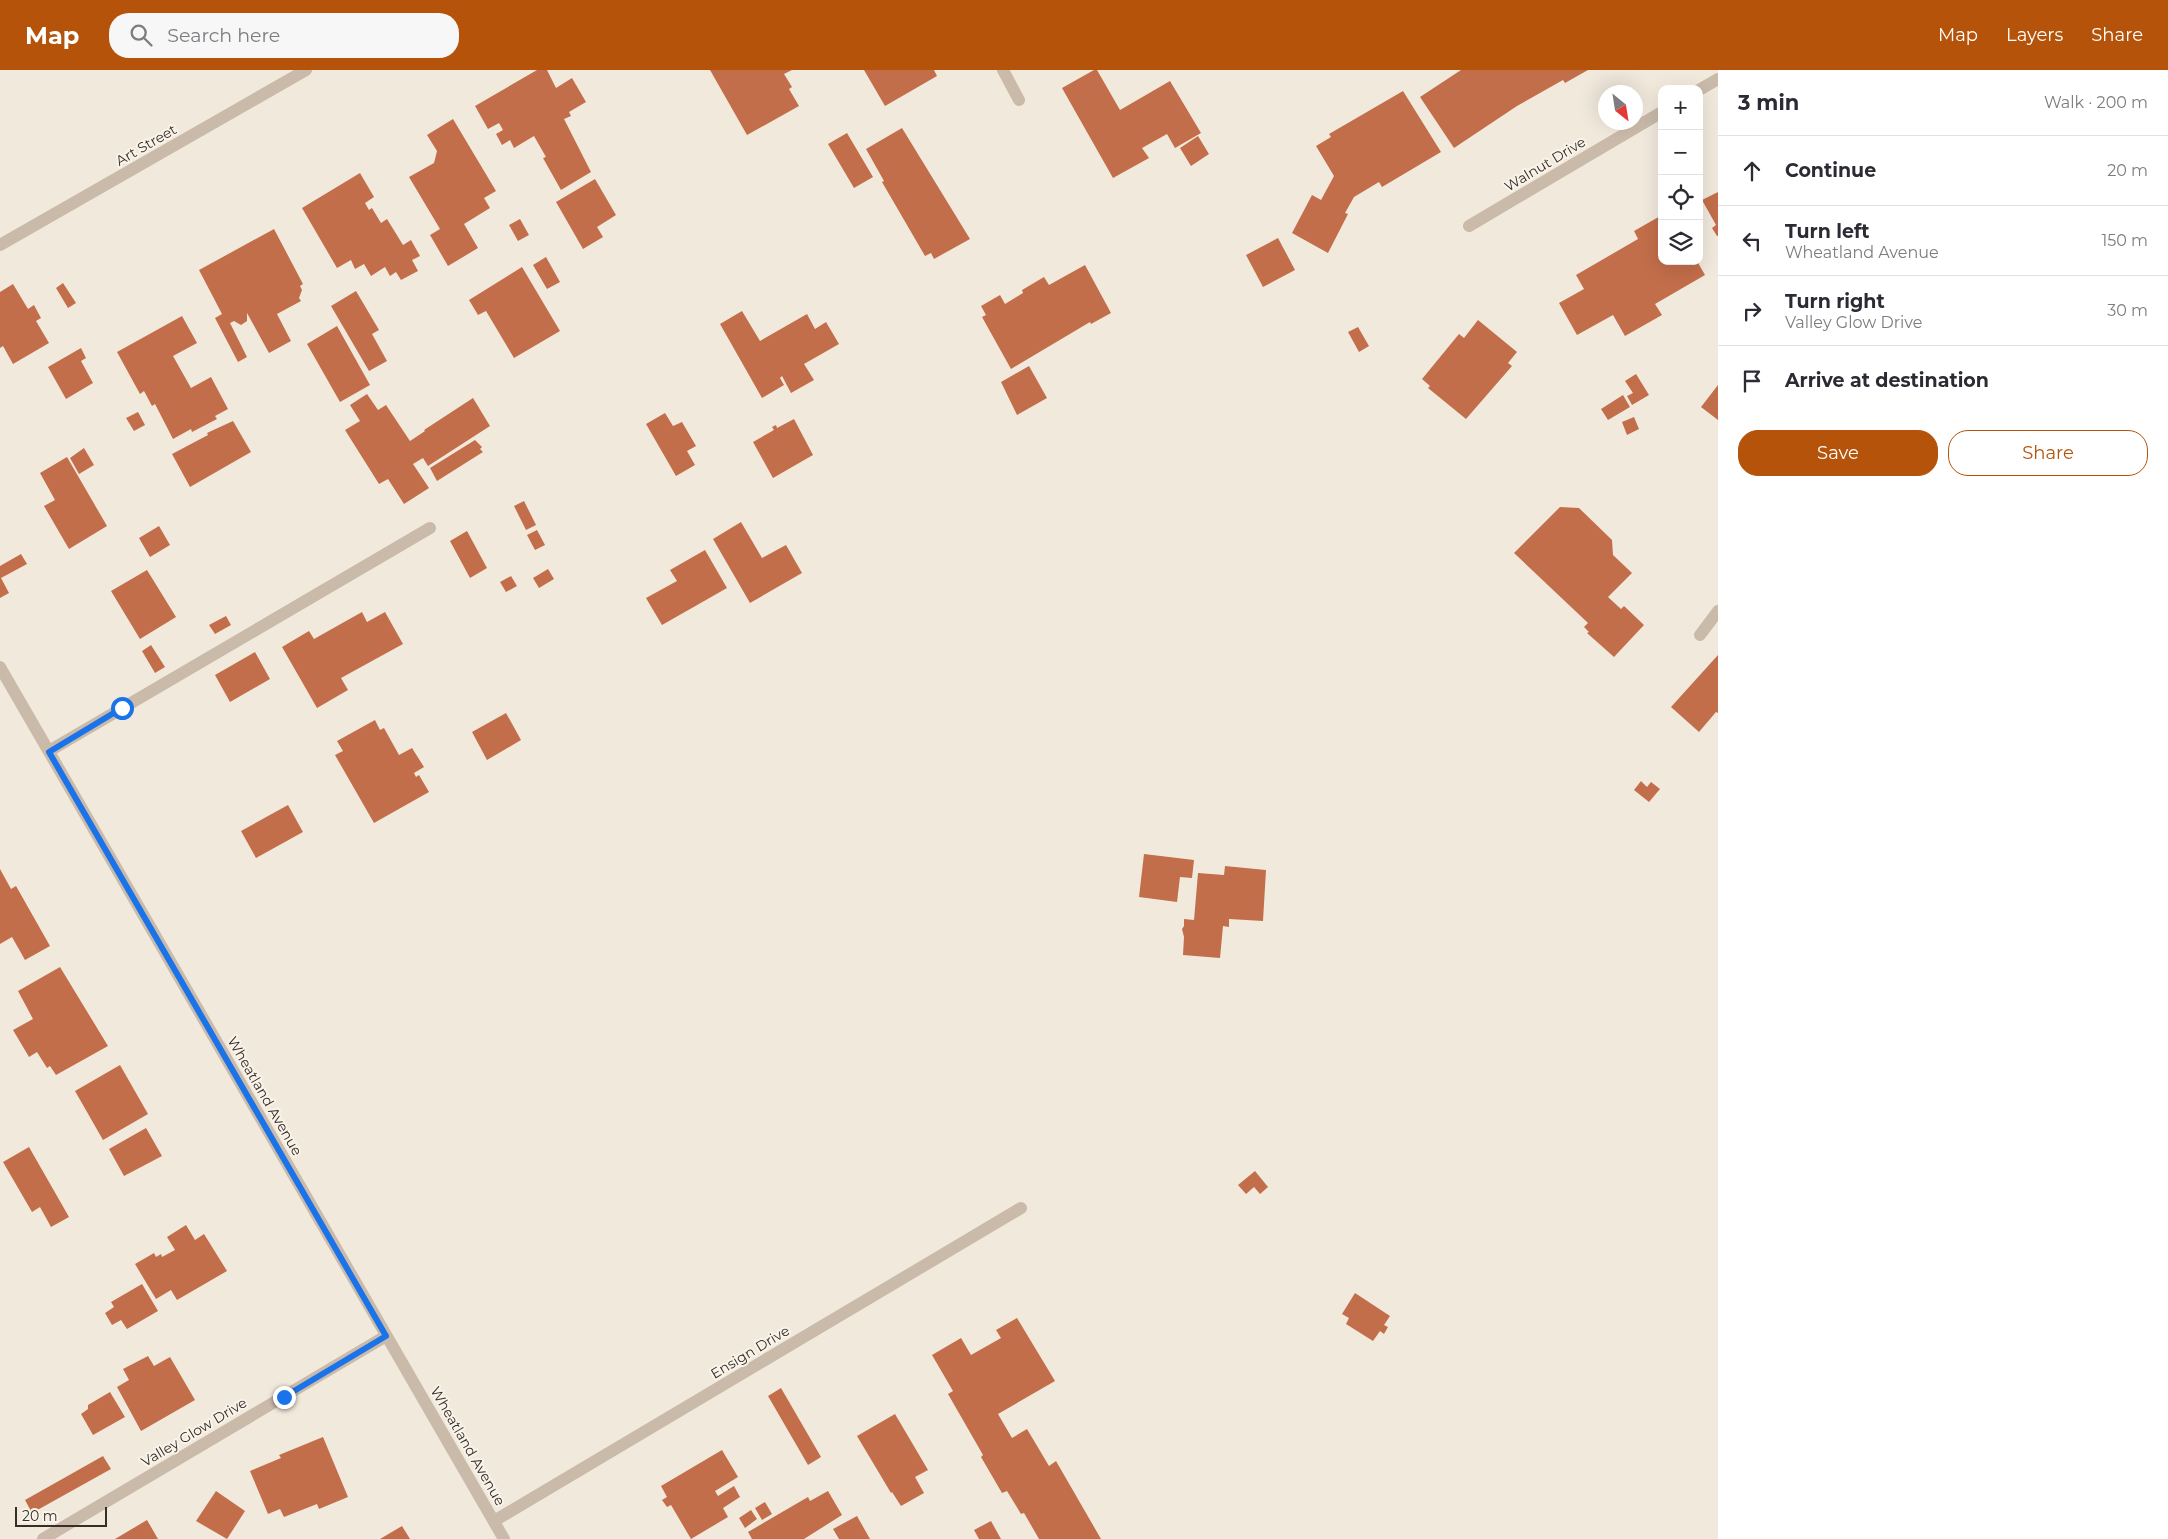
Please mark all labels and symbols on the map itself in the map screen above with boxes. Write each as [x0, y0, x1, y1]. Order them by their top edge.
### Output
north arrow [1598, 85, 1643, 130]
street label: Art Street [112, 120, 180, 170]
street label: Walnut Drive [1501, 133, 1589, 195]
route start [111, 697, 134, 720]
street label: Wheatland Avenue [224, 1033, 306, 1159]
street label: Ensign Drive [707, 1321, 793, 1383]
street label: Wheatland Avenue [427, 1383, 509, 1509]
route end [273, 1386, 296, 1409]
street label: Valley Glow Drive [138, 1393, 250, 1471]
scale bar [15, 1504, 108, 1527]

